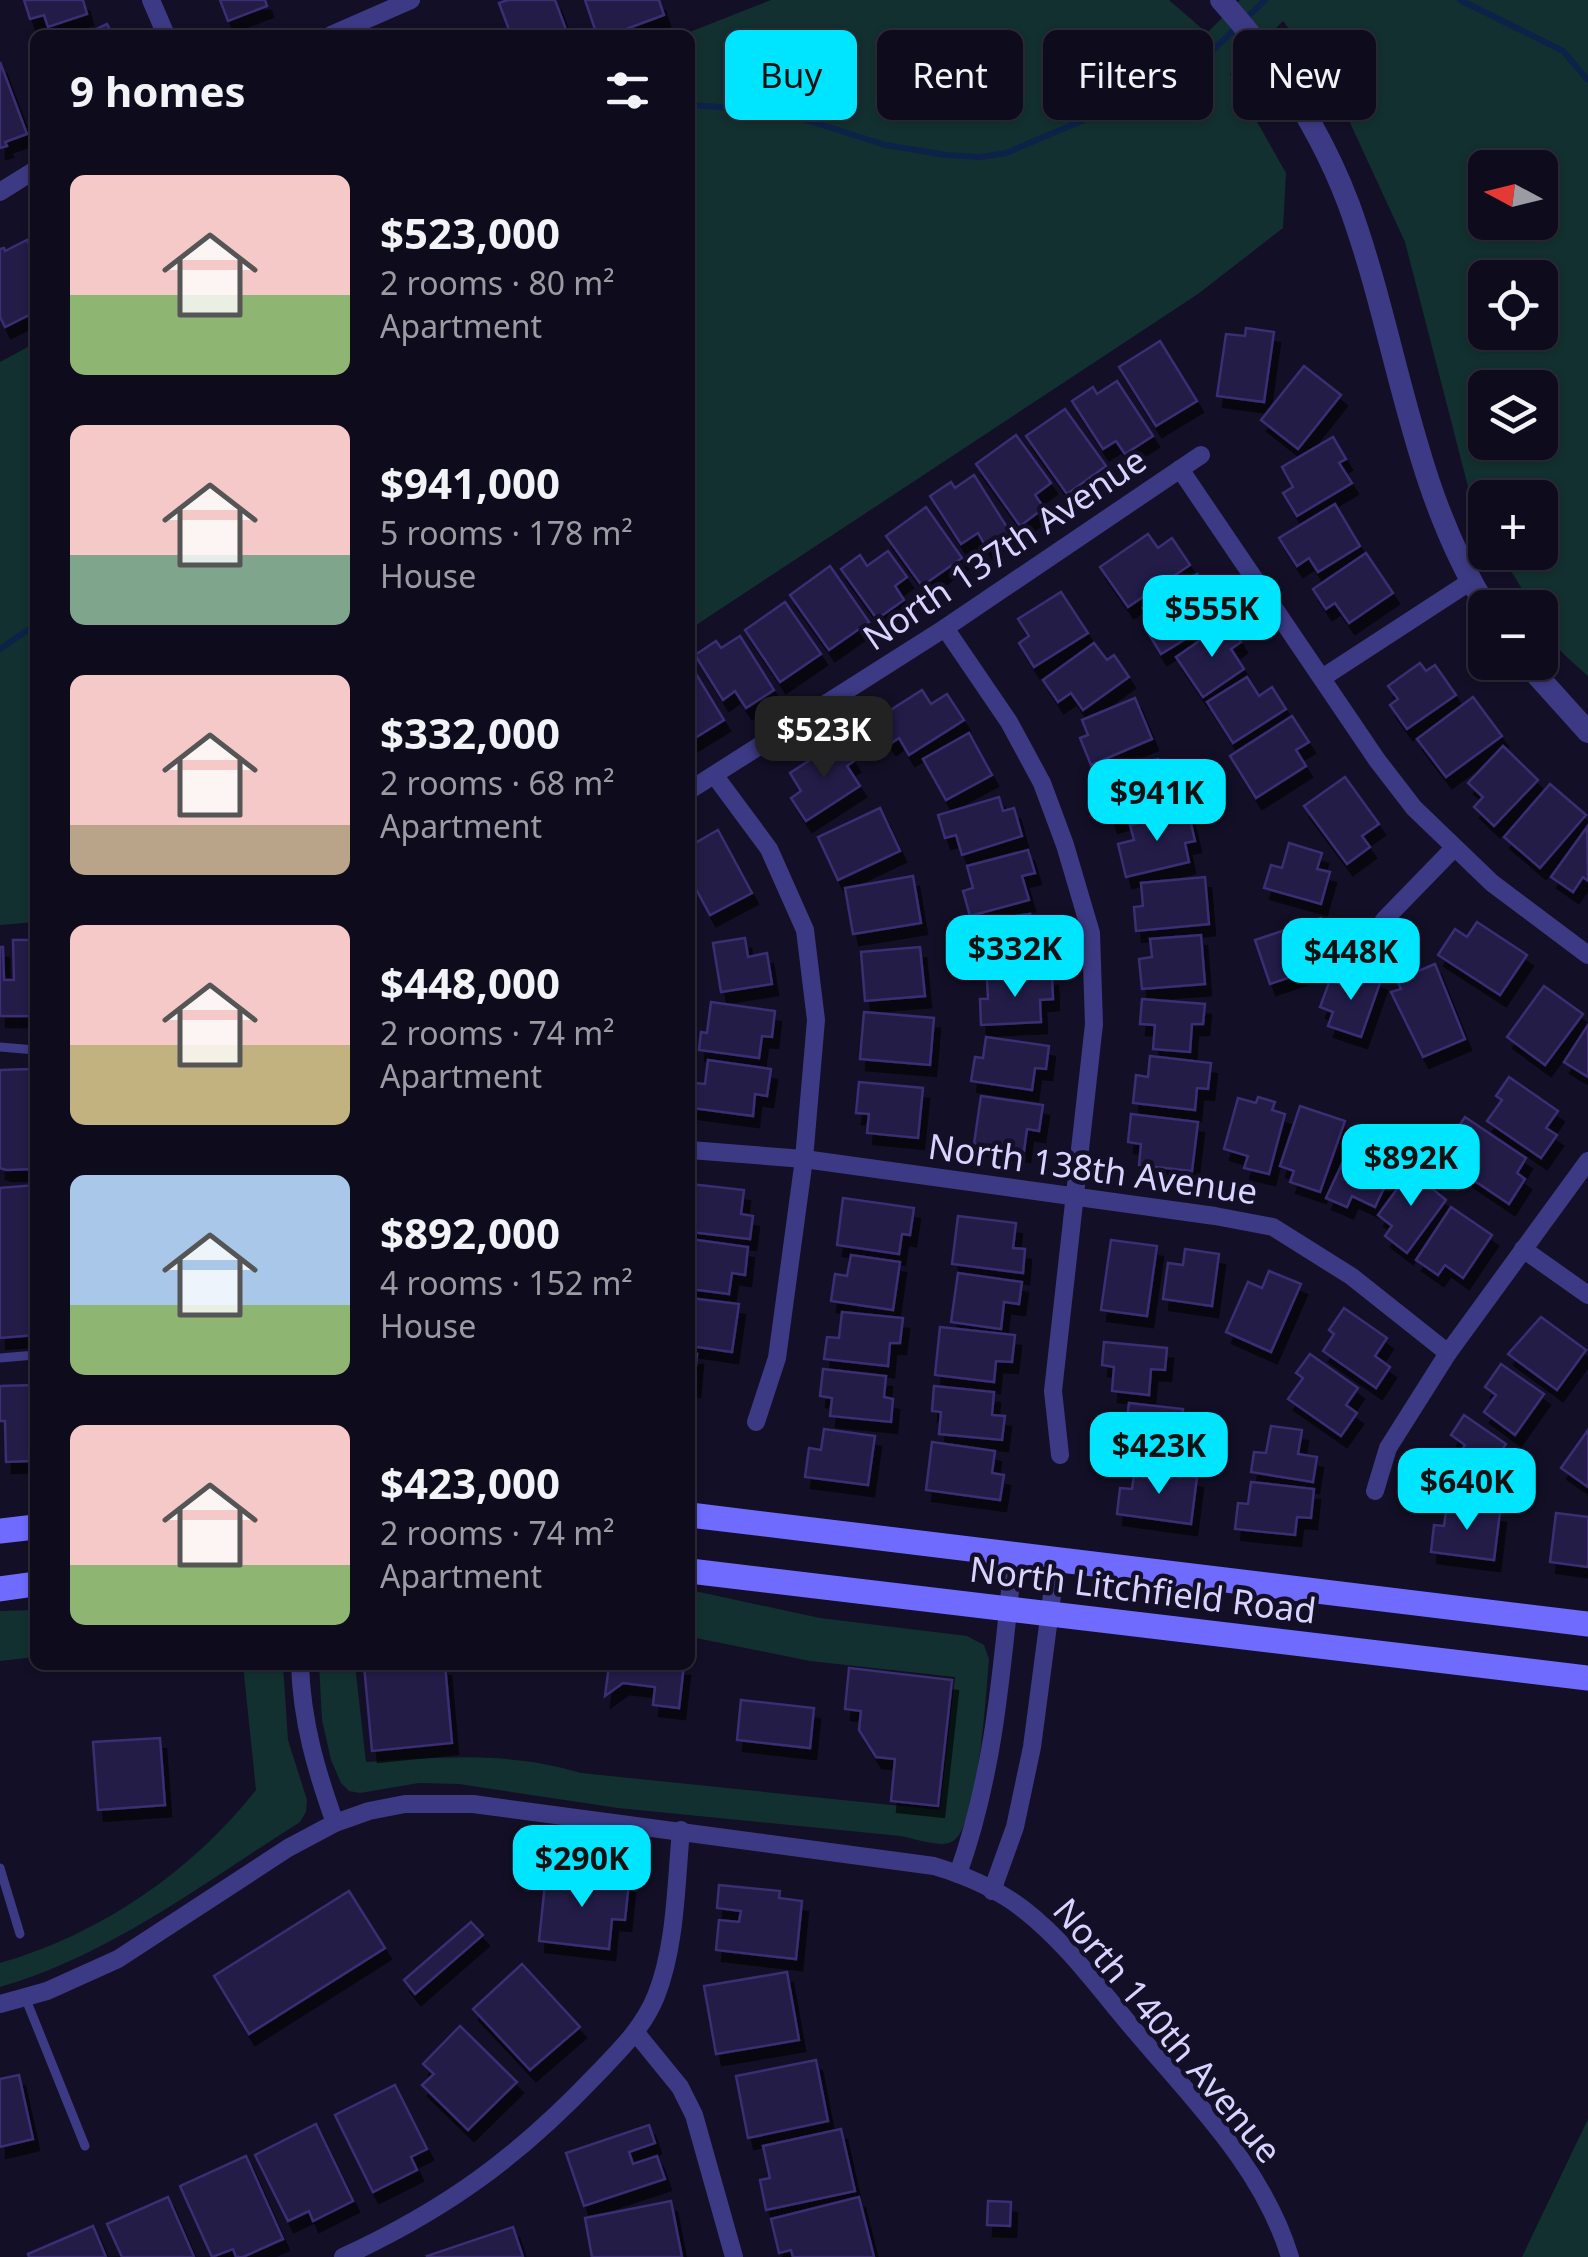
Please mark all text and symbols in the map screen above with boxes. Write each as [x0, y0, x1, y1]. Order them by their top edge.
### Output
chip: Buy [725, 30, 857, 120]
chip: Rent [877, 30, 1023, 120]
chip: Filters [1043, 30, 1213, 120]
chip: New [1233, 30, 1376, 120]
text: 9 homes [70, 62, 246, 119]
icon: filters [600, 63, 655, 118]
north arrow [1468, 150, 1558, 240]
map controls [1468, 150, 1558, 680]
text: $523,000 [380, 204, 560, 261]
icon: home [150, 215, 270, 335]
button: locate [1468, 260, 1558, 350]
text: 2 rooms · 80 m² [380, 261, 614, 304]
text: Apartment [380, 304, 542, 347]
button: layers [1468, 370, 1558, 460]
street label: North 137th Avenue [853, 436, 1155, 660]
text: $941,000 [380, 454, 560, 511]
icon: home [150, 465, 270, 585]
button: + [1468, 480, 1558, 570]
text: 5 rooms · 178 m² [380, 511, 633, 554]
text: House [380, 554, 476, 597]
pin: $555K [1142, 575, 1282, 660]
text: $555K [1165, 586, 1259, 629]
button: − [1468, 590, 1558, 680]
pin: $523K [754, 696, 894, 781]
text: $332,000 [380, 704, 560, 761]
text: $523K [777, 707, 871, 750]
icon: home [150, 715, 270, 835]
pin: $941K [1087, 759, 1227, 844]
text: 2 rooms · 68 m² [380, 761, 614, 804]
text: $941K [1110, 770, 1204, 813]
text: Apartment [380, 804, 542, 847]
pin: $332K [945, 915, 1085, 1000]
pin: $448K [1281, 918, 1421, 1003]
text: $332K [968, 926, 1062, 969]
text: $448K [1304, 929, 1398, 972]
text: $448,000 [380, 954, 560, 1011]
icon: home [150, 965, 270, 1085]
text: 2 rooms · 74 m² [380, 1011, 614, 1054]
text: Apartment [380, 1054, 542, 1097]
street label: North 138th Avenue [925, 1122, 1261, 1214]
pin: $892K [1341, 1124, 1481, 1209]
text: $892K [1364, 1135, 1458, 1178]
text: $892,000 [380, 1204, 560, 1261]
icon: home [150, 1215, 270, 1335]
text: 4 rooms · 152 m² [380, 1261, 633, 1304]
text: House [380, 1304, 476, 1347]
pin: $423K [1089, 1412, 1229, 1497]
text: $423K [1112, 1423, 1206, 1466]
pin: $640K [1397, 1448, 1537, 1533]
text: $423,000 [380, 1454, 560, 1511]
text: $640K [1420, 1459, 1514, 1502]
icon: home [150, 1465, 270, 1585]
text: 2 rooms · 74 m² [380, 1511, 614, 1554]
street label: North Litchfield Road [967, 1544, 1319, 1634]
text: Apartment [380, 1554, 542, 1597]
pin: $290K [512, 1825, 652, 1910]
text: $290K [535, 1836, 629, 1879]
street label: North 140th Avenue [1043, 1888, 1293, 2172]

